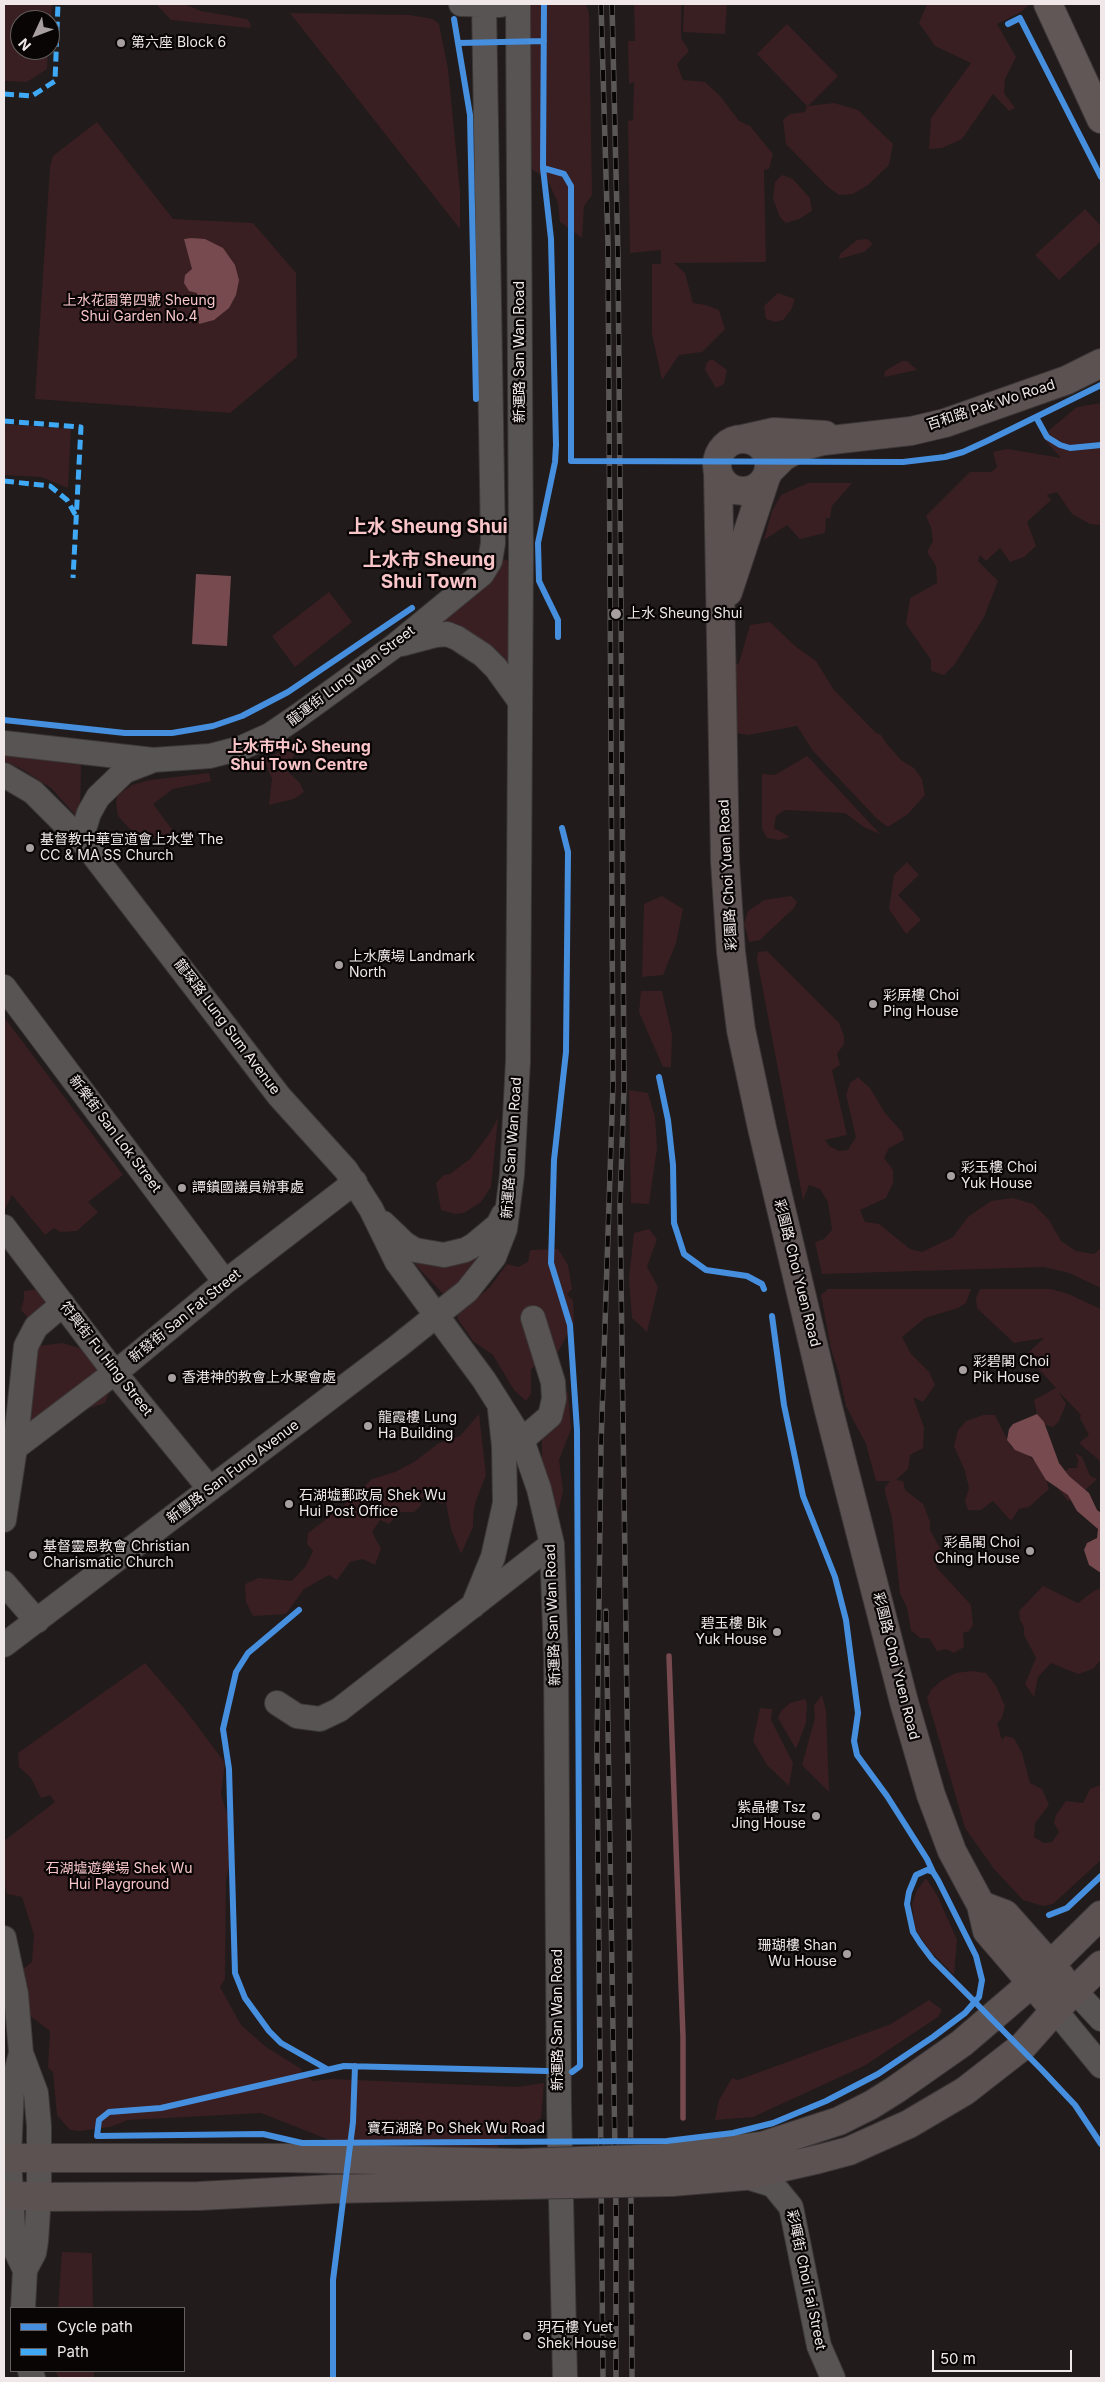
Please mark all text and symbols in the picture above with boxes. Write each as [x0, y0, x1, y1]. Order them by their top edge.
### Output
north arrow [10, 10, 60, 60]
text: N [15, 35, 34, 55]
place label: 第六座 Block 6 [131, 35, 226, 51]
marker: 第六座 Block 6 [115, 37, 127, 49]
street label: 新運路 San Wan Road [512, 281, 528, 423]
park label: 上水花園第四號 Sheung Shui Garden No.4 [63, 293, 215, 326]
street label: 百和路 Pak Wo Road [925, 376, 1057, 434]
district label: 上水 Sheung Shui [348, 516, 508, 538]
district label: 上水市 Sheung Shui Town [363, 549, 495, 593]
place label: 上水 Sheung Shui [627, 606, 742, 622]
marker: 上水 Sheung Shui [609, 607, 623, 621]
street label: 龍運街 Lung Wan Street [284, 622, 418, 730]
district label: 上水市中心 Sheung Shui Town Centre [227, 737, 371, 775]
street label: 彩園路 Choi Yuen Road [716, 799, 740, 951]
place label: 基督教中華宣道會上水堂 The CC & MA SS Church [40, 832, 223, 864]
marker: 基督教中華宣道會上水堂 The CC & MA SS Church [24, 842, 36, 854]
place label: 上水廣場 Landmark North [349, 949, 475, 982]
street label: 龍琛路 Lung Sum Avenue [170, 956, 284, 1098]
marker: 上水廣場 Landmark North [333, 959, 345, 971]
place label: 彩屏樓 Choi Ping House [883, 988, 959, 1020]
marker: 彩屏樓 Choi Ping House [867, 998, 879, 1010]
street label: 新樂街 San Lok Street [65, 1072, 165, 1196]
street label: 新運路 San Wan Road [499, 1077, 525, 1219]
place label: 彩玉樓 Choi Yuk House [961, 1160, 1037, 1192]
marker: 彩玉樓 Choi Yuk House [945, 1170, 957, 1182]
place label: 譚鎮國議員辦事處 [192, 1180, 304, 1196]
marker: 譚鎮國議員辦事處 [176, 1182, 188, 1194]
street label: 彩園路 Choi Yuen Road [771, 1197, 823, 1349]
street label: 新發街 San Fat Street [126, 1266, 244, 1366]
street label: 符興街 Fu Hing Street [56, 1299, 156, 1419]
place label: 彩碧閣 Choi Pik House [973, 1354, 1049, 1386]
marker: 彩碧閣 Choi Pik House [957, 1364, 969, 1376]
place label: 香港神的教會上水聚會處 [182, 1370, 336, 1386]
marker: 香港神的教會上水聚會處 [166, 1372, 178, 1384]
place label: 龍霞樓 Lung Ha Building [378, 1410, 457, 1442]
street label: 新豐路 San Fung Avenue [164, 1417, 302, 1527]
marker: 龍霞樓 Lung Ha Building [362, 1420, 374, 1432]
place label: 石湖墟郵政局 Shek Wu Hui Post Office [299, 1488, 446, 1520]
marker: 石湖墟郵政局 Shek Wu Hui Post Office [283, 1498, 295, 1510]
place label: 彩晶閣 Choi Ching House [935, 1535, 1020, 1568]
place label: 基督靈恩教會 Christian Charismatic Church [43, 1539, 190, 1571]
street label: 新運路 San Wan Road [542, 1544, 564, 1686]
marker: 彩晶閣 Choi Ching House [1024, 1545, 1036, 1557]
marker: 基督靈恩教會 Christian Charismatic Church [27, 1549, 39, 1561]
street label: 彩園路 Choi Yuen Road [870, 1590, 922, 1742]
place label: 碧玉樓 Bik Yuk House [696, 1616, 767, 1648]
marker: 碧玉樓 Bik Yuk House [771, 1626, 783, 1638]
place label: 紫晶樓 Tsz Jing House [731, 1800, 806, 1832]
marker: 紫晶樓 Tsz Jing House [810, 1810, 822, 1822]
park label: 石湖墟遊樂場 Shek Wu Hui Playground [45, 1861, 193, 1894]
place label: 珊瑚樓 Shan Wu House [758, 1938, 837, 1970]
marker: 珊瑚樓 Shan Wu House [841, 1948, 853, 1960]
street label: 新運路 San Wan Road [550, 1949, 566, 2091]
street label: 寶石湖路 Po Shek Wu Road [367, 2121, 545, 2137]
street label: 彩暉街 Choi Fai Street [783, 2208, 829, 2352]
legend [10, 2307, 185, 2372]
text: Cycle path [57, 2317, 133, 2336]
place label: 玥石樓 Yuet Shek House [537, 2320, 617, 2352]
marker: 玥石樓 Yuet Shek House [521, 2330, 533, 2342]
scale bar [935, 2340, 1075, 2372]
text: Path [57, 2342, 89, 2361]
text: 50 m [940, 2349, 976, 2368]

